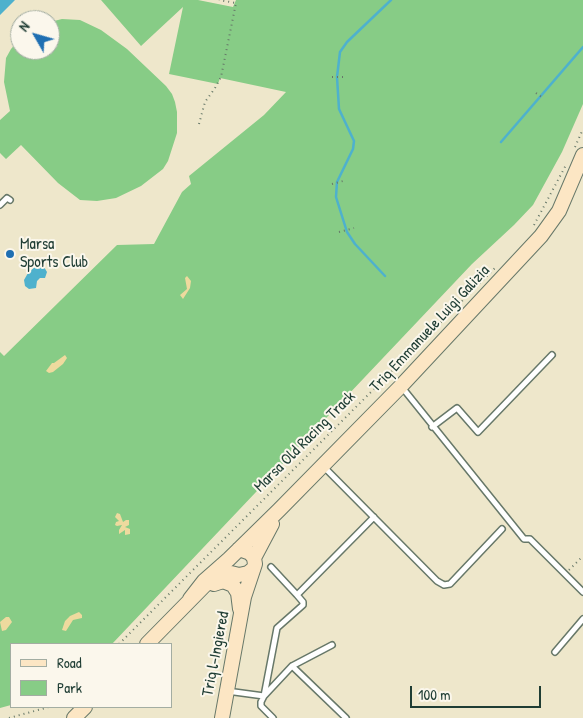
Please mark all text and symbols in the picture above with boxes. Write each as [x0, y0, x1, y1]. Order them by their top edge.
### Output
north arrow [10, 10, 60, 60]
text: N [14, 17, 33, 35]
place label: Marsa Sports Club [20, 235, 88, 273]
marker: Marsa Sports Club [4, 248, 16, 260]
street label: Triq Emmanuele Luigi Galizia [366, 262, 494, 396]
street label: Marsa Old Racing Track [250, 387, 360, 497]
street label: Triq l-Ingiered [198, 610, 234, 698]
legend [10, 643, 172, 708]
text: Road [57, 652, 82, 673]
scale bar [413, 676, 544, 708]
text: Park [57, 677, 82, 698]
text: 100 m [418, 684, 451, 705]

